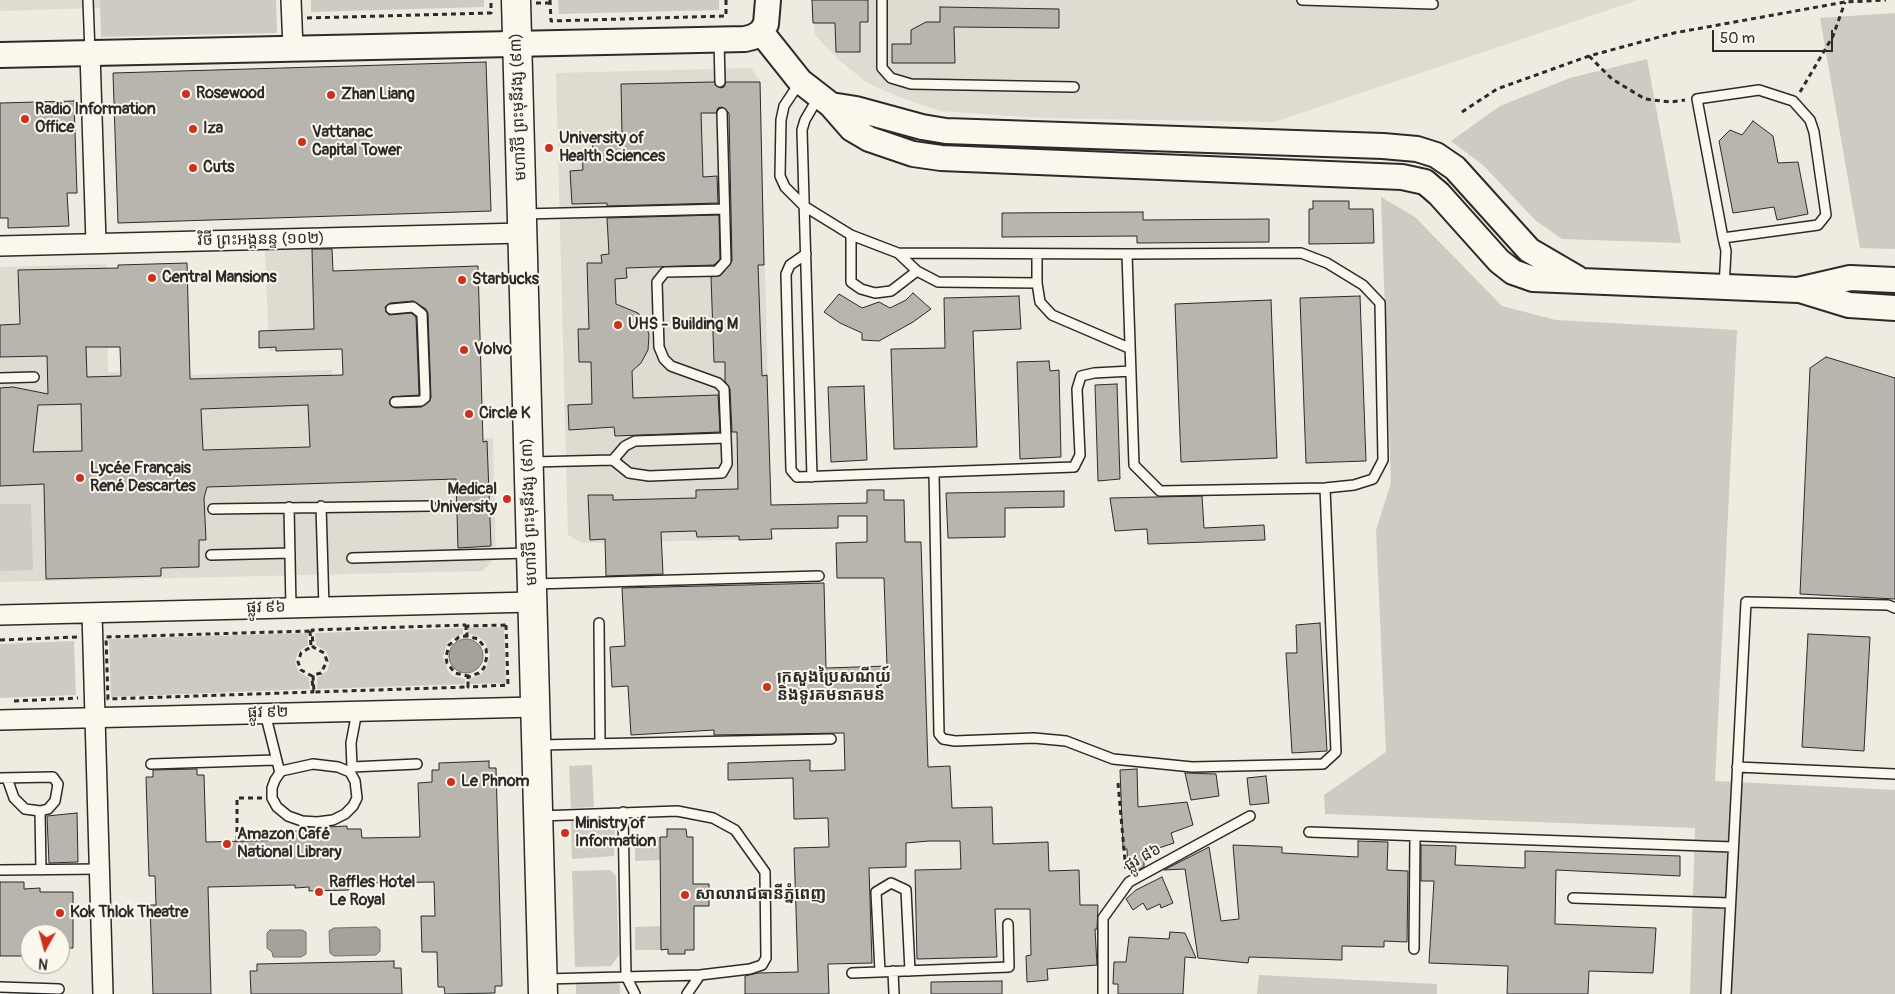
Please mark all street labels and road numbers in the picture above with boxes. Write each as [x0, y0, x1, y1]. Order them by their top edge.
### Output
street label: មហាវិថី ព្រះមុនីវង្ស (៩៣) [507, 33, 531, 181]
street label: វិថី ព្រះអង្គនន្ទ (១០២) [197, 229, 325, 251]
street label: មហាវិថី ព្រះមុនីវង្ស (៩៣) [518, 438, 542, 586]
street label: ផ្លូវ ៩៦ [246, 598, 286, 618]
street label: ផ្លូវ ៩២ [247, 703, 289, 723]
street label: ផ្លូវ ៨៦ [1121, 840, 1165, 876]

